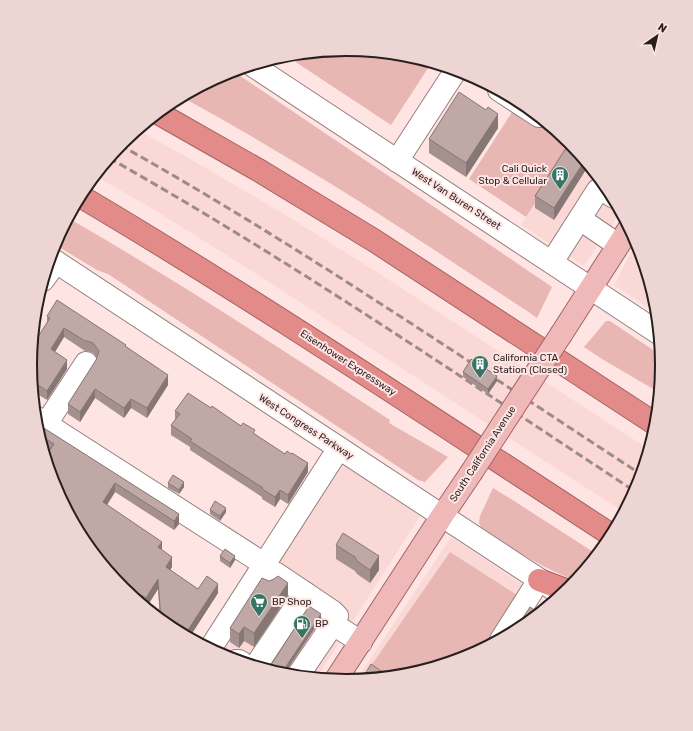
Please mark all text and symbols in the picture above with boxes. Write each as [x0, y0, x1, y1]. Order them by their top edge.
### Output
north arrow [637, 16, 677, 56]
text: N [655, 21, 669, 36]
place label: Cali Quick Stop & Cellular [478, 163, 548, 187]
building icon: Cali Quick Stop & Cellular [550, 165, 570, 190]
street label: West Van Buren Street [409, 166, 503, 232]
street label: Eisenhower Expressway [298, 327, 399, 399]
place label: California CTA Station (Closed) [493, 352, 567, 376]
building icon: California CTA Station (Closed) [470, 354, 490, 379]
street label: West Congress Parkway [256, 392, 356, 462]
street label: South California Avenue [447, 403, 519, 504]
supermarket icon: BP Shop [249, 592, 269, 617]
place label: BP Shop [272, 596, 311, 608]
fuel station icon: BP [292, 614, 312, 639]
place label: BP [315, 618, 329, 630]

